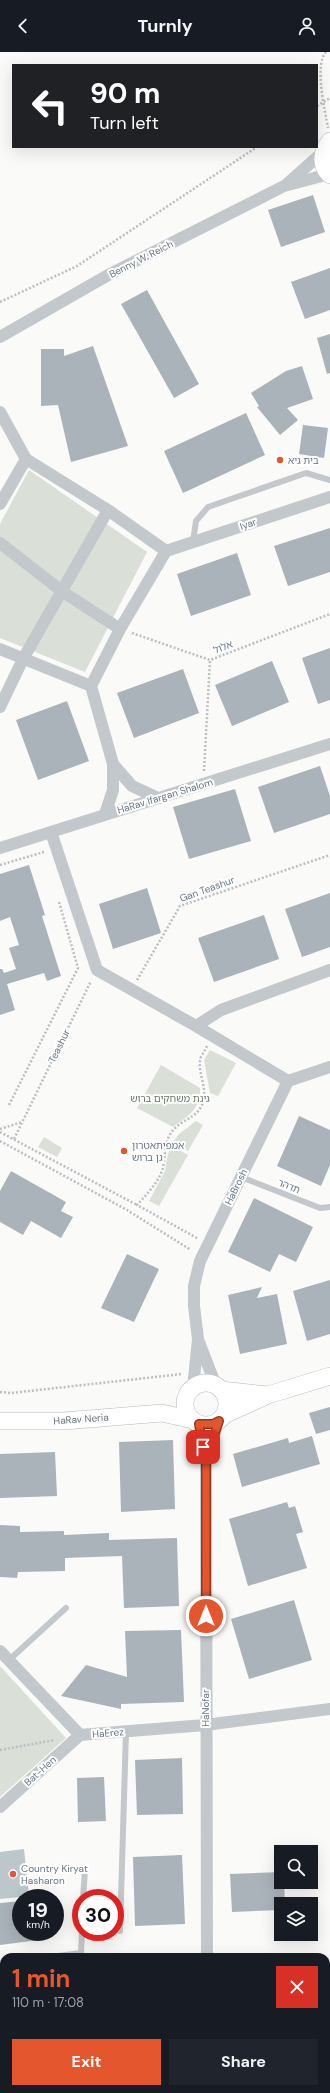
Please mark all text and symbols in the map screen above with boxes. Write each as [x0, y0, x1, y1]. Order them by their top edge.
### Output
text: Turnly [137, 14, 193, 38]
icon: back [12, 15, 34, 37]
icon: person [296, 15, 318, 37]
text: 90 m [90, 75, 160, 112]
icon: left [24, 80, 76, 132]
text: Turn left [90, 111, 159, 135]
street label: Benny W. Reich [107, 237, 175, 281]
place label: בית גיא [288, 454, 319, 467]
marker: בית גיא [275, 455, 285, 465]
street label: Iyar [238, 515, 258, 533]
street label: אלול [211, 637, 235, 657]
street label: HaRav Ifargan Shalom [116, 775, 214, 817]
street label: Gan Teashur [178, 873, 236, 905]
street label: Teashur [45, 1027, 73, 1065]
park label: גינת משחקים ברוש [130, 1092, 210, 1105]
place label: אמפיתאטרון גן ברוש [132, 1139, 184, 1164]
marker: אמפיתאטרון גן ברוש [119, 1146, 129, 1156]
street label: HaBrosh [222, 1167, 250, 1207]
street label: תדהר [276, 1176, 302, 1196]
street label: HaRav Neria [53, 1411, 109, 1427]
pin [186, 1430, 220, 1464]
icon: arrive [192, 1436, 214, 1458]
position arrow [185, 1595, 227, 1637]
street label: HaNofar [199, 1689, 212, 1727]
street label: HaErez [92, 1725, 125, 1741]
street label: Bat-Hen [21, 1753, 59, 1789]
map controls [274, 1845, 318, 1941]
button: search [274, 1845, 318, 1889]
place label: Country Kiryat Hasharon [21, 1862, 88, 1887]
marker: Country Kiryat Hasharon [8, 1869, 18, 1879]
speed limit sign: 30 [72, 1889, 124, 1941]
text: 19 [28, 1897, 48, 1923]
button: layers [274, 1897, 318, 1941]
text: km/h [26, 1918, 50, 1931]
text: 1 min [12, 1963, 70, 1994]
button: close [276, 1966, 318, 2008]
text: 110 m · 17:08 [12, 1994, 84, 2011]
button: Exit [12, 2039, 161, 2085]
button: Share [169, 2039, 318, 2085]

